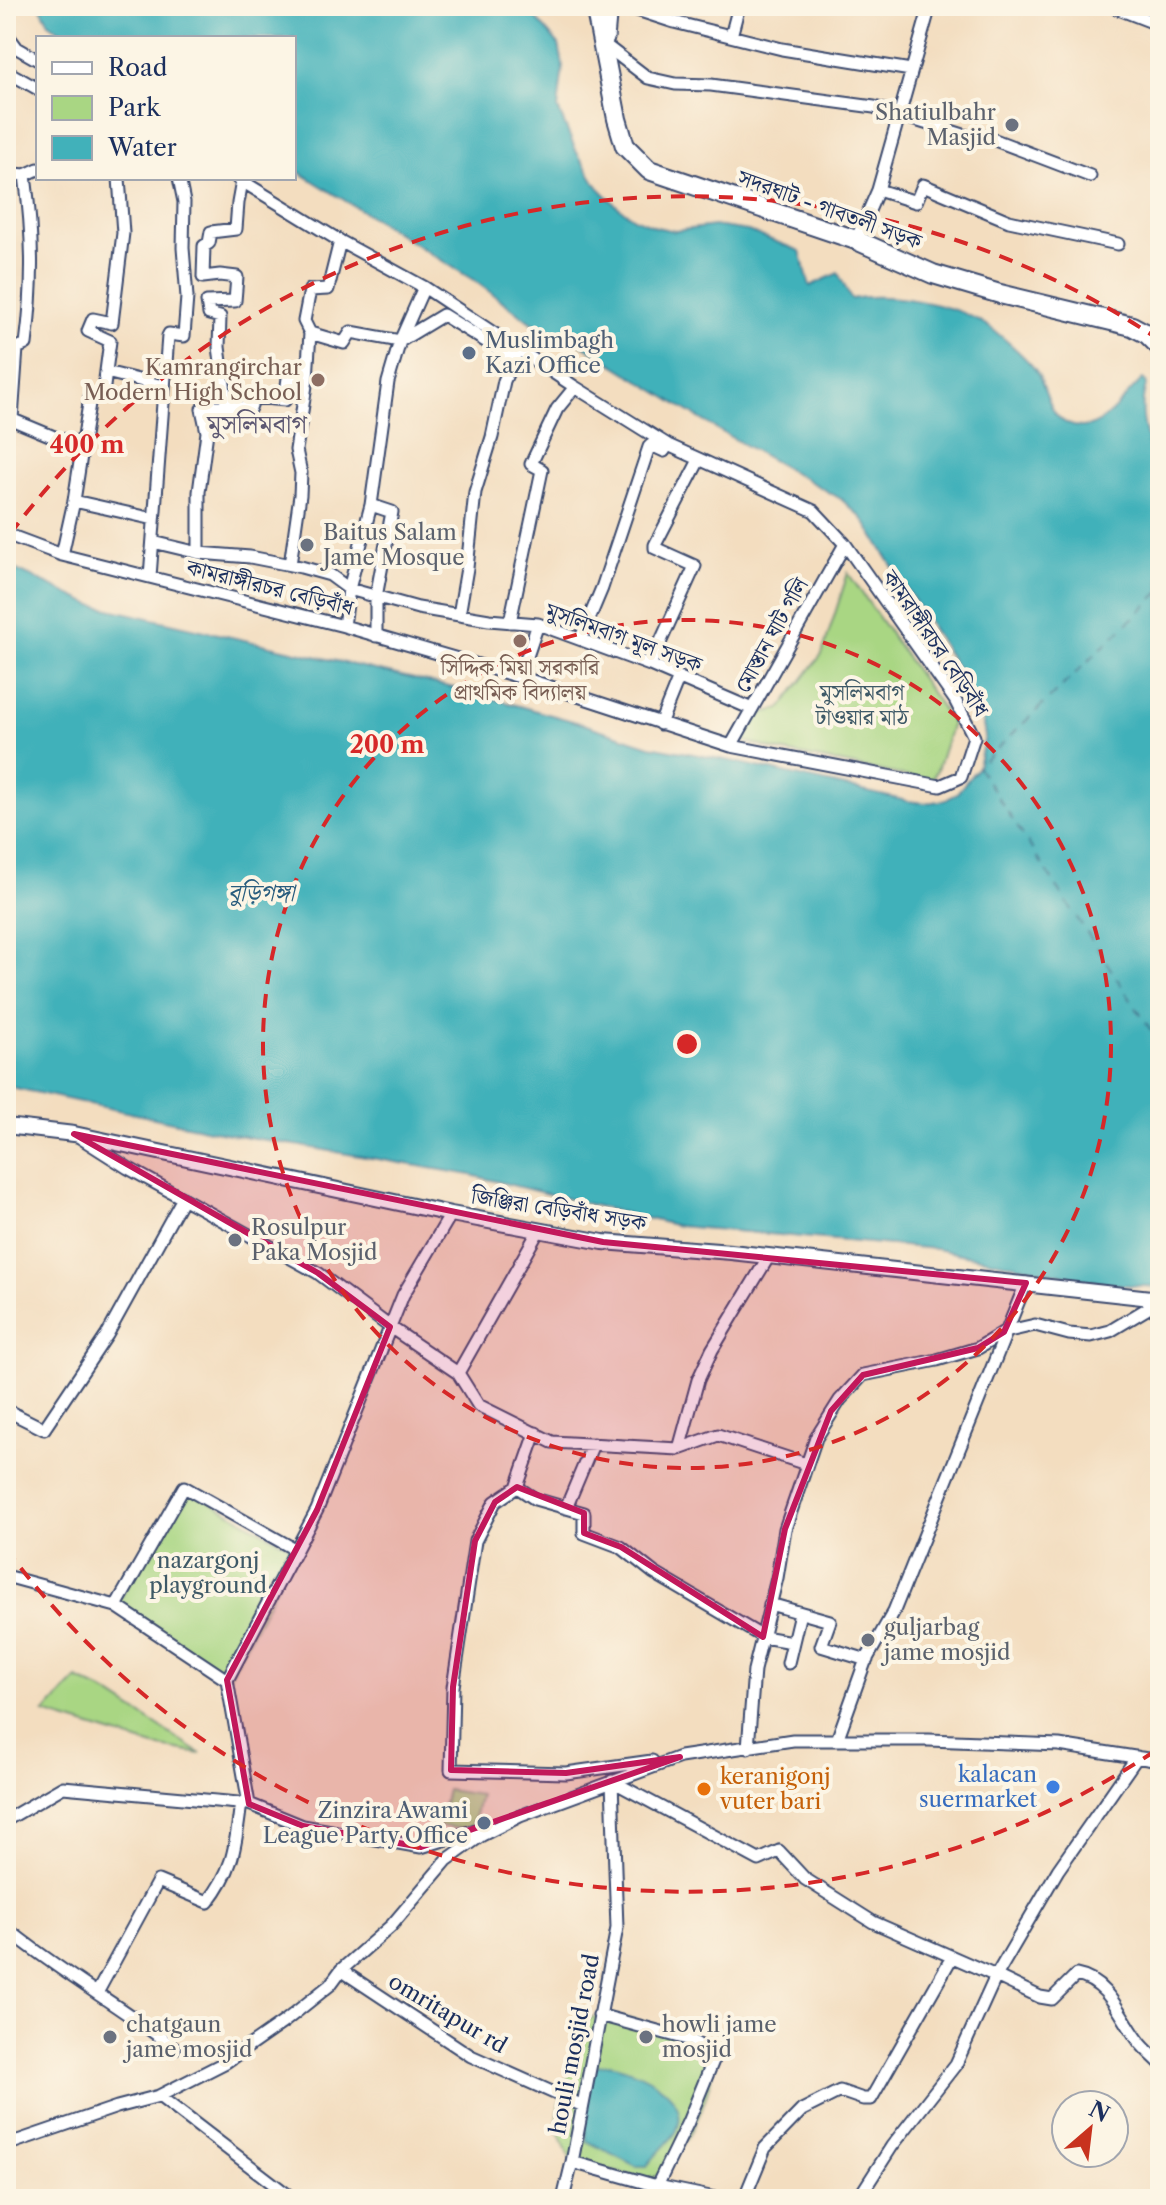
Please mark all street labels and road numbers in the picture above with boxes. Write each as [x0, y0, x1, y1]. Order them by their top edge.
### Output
street label: সদরঘাট - গাবতলী সড়ক [733, 163, 927, 256]
street label: কামরাঙ্গীরচর বেড়িবাঁধ [183, 553, 357, 621]
street label: কামরাঙ্গীরচর বেড়িবাঁধ [876, 564, 995, 722]
street label: মোস্তান ঘাট গলি [729, 572, 815, 697]
street label: মুসলিমবাগ মূল সড়ক [541, 596, 707, 679]
street label: জিঞ্জিরা বেড়িবাঁধ সড়ক [469, 1182, 650, 1237]
street label: houli mosjid road [544, 1952, 605, 2137]
street label: omritapur rd [384, 1967, 512, 2059]

